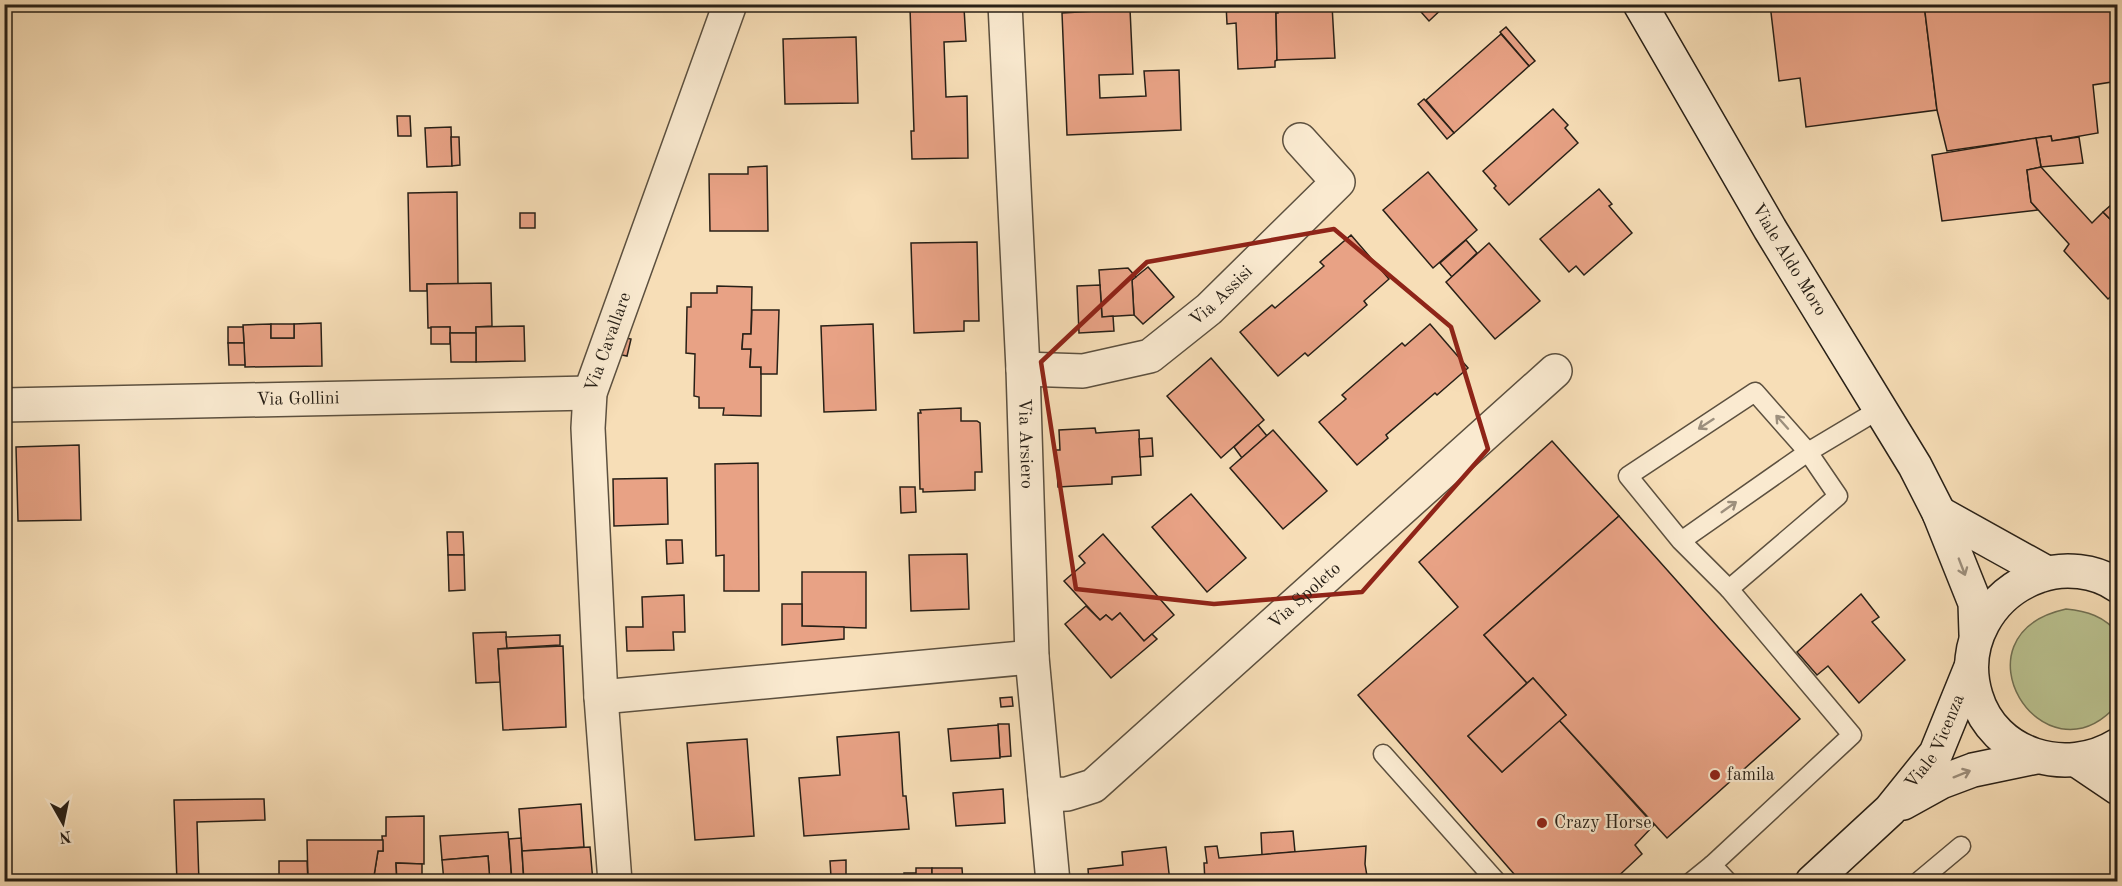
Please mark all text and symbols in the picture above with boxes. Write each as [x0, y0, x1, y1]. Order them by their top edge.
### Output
street label: Viale Aldo Moro [1748, 201, 1830, 319]
street label: Via Assisi [1187, 262, 1256, 329]
street label: Via Cavallare [582, 290, 634, 394]
street label: Via Gollini [256, 389, 340, 409]
street label: Via Arsiero [1015, 398, 1036, 489]
one-way arrow [1775, 415, 1789, 430]
one-way arrow [1698, 418, 1715, 430]
one-way arrow [1721, 501, 1737, 513]
one-way arrow [1957, 557, 1968, 575]
street label: Via Spoleto [1265, 559, 1344, 632]
street label: Viale Vicenza [1902, 692, 1968, 792]
place label: famila [1727, 766, 1775, 784]
marker: famila [1708, 768, 1722, 782]
one-way arrow [1952, 768, 1970, 779]
north arrow [33, 793, 93, 853]
place label: Crazy Horse [1554, 814, 1651, 832]
marker: Crazy Horse [1535, 816, 1549, 830]
text: N [57, 827, 72, 845]

